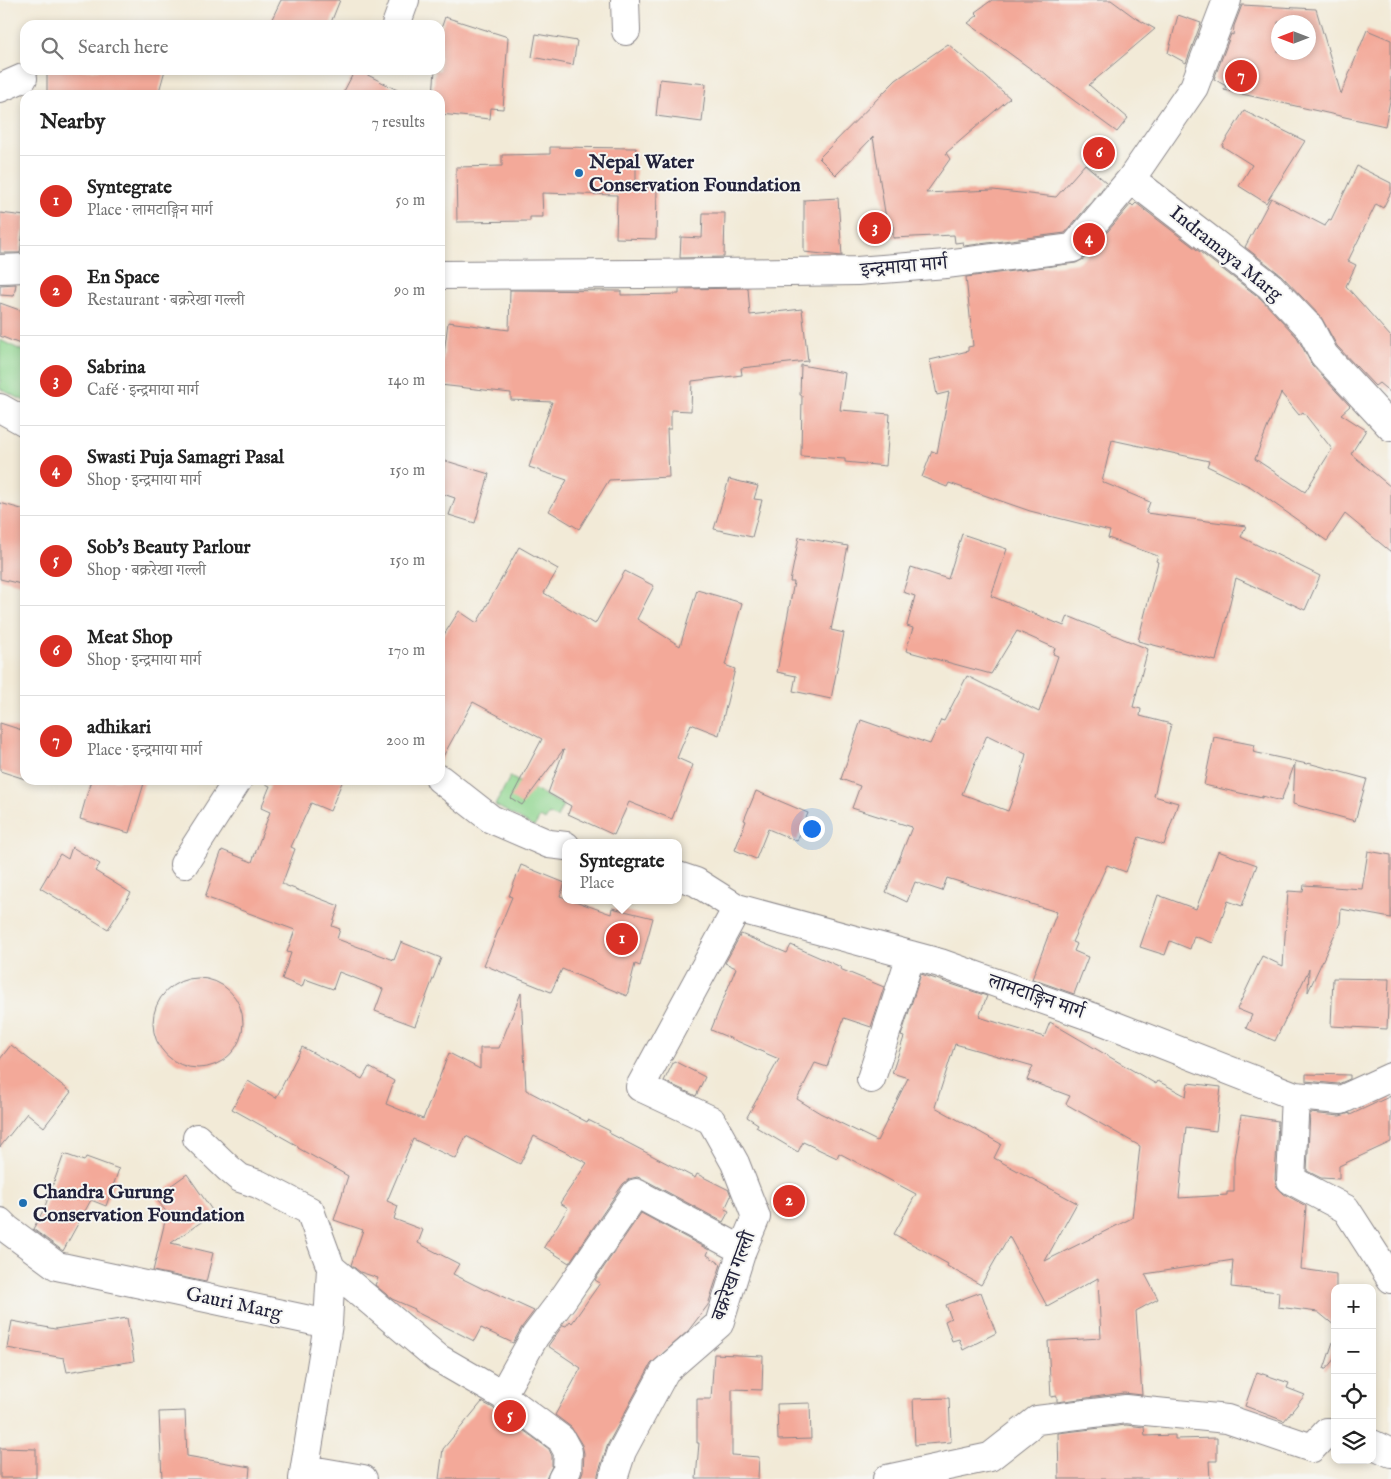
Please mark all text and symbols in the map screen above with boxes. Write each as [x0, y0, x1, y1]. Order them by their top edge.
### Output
north arrow [1271, 15, 1316, 60]
search box [20, 20, 445, 75]
icon: search [38, 34, 66, 62]
text: Search here [78, 36, 169, 60]
pin: 7 [1225, 57, 1257, 95]
text: Nearby [40, 109, 105, 136]
text: 7 results [371, 113, 425, 133]
pin: 6 [1083, 134, 1115, 172]
place label: Nepal Water Conservation Foundation [588, 150, 801, 198]
marker: Nepal Water Conservation Foundation [573, 167, 585, 179]
text: Syntegrate [87, 176, 172, 200]
text: 1 [53, 191, 59, 211]
text: 50 m [396, 191, 425, 211]
text: Place · लामटाङ्गिन मार्ग [87, 201, 213, 221]
street label: Indramaya Marg [1164, 201, 1288, 308]
pin: 3 [859, 209, 891, 247]
pin: 4 [1073, 220, 1105, 258]
street label: इन्द्रमाया मार्ग [858, 251, 950, 283]
text: En Space [87, 266, 160, 290]
text: 2 [52, 281, 60, 301]
text: 90 m [394, 281, 425, 301]
text: Restaurant · बक्ररेखा गल्ली [87, 291, 245, 311]
text: Sabrina [87, 356, 145, 380]
text: 3 [53, 371, 59, 391]
text: 140 m [387, 371, 425, 391]
text: Café · इन्द्रमाया मार्ग [87, 381, 199, 401]
text: Swasti Puja Samagri Pasal [87, 446, 284, 470]
text: 4 [52, 461, 60, 481]
text: 150 m [390, 461, 425, 481]
text: Shop · इन्द्रमाया मार्ग [87, 471, 201, 491]
text: Sob's Beauty Parlour [87, 536, 251, 560]
text: 5 [53, 551, 59, 571]
text: 150 m [390, 551, 425, 571]
text: Shop · बक्ररेखा गल्ली [87, 561, 206, 581]
text: Meat Shop [87, 626, 173, 650]
text: 6 [53, 641, 59, 661]
text: 170 m [388, 641, 425, 661]
text: Shop · इन्द्रमाया मार्ग [87, 651, 201, 671]
text: adhikari [87, 716, 151, 740]
text: 7 [52, 731, 60, 751]
text: 200 m [386, 731, 425, 751]
text: Place · इन्द्रमाया मार्ग [87, 741, 202, 761]
your location [799, 816, 825, 842]
popup [562, 839, 682, 904]
text: Syntegrate [580, 850, 664, 874]
text: Place [580, 874, 614, 894]
pin: 1 [606, 920, 638, 958]
street label: लामटाङ्गिन मार्ग [983, 968, 1089, 1026]
place label: Chandra Gurung Conservation Foundation [33, 1180, 245, 1228]
pin: 2 [773, 1182, 805, 1220]
marker: Chandra Gurung Conservation Foundation [17, 1197, 29, 1209]
street label: बक्ररेखा गल्ली [705, 1227, 762, 1325]
street label: Gauri Marg [184, 1282, 285, 1327]
map controls [1331, 1284, 1376, 1464]
button: + [1331, 1284, 1376, 1329]
button: − [1331, 1329, 1376, 1374]
button: locate [1331, 1374, 1376, 1419]
pin: 5 [494, 1397, 526, 1435]
button: layers [1331, 1419, 1376, 1464]

